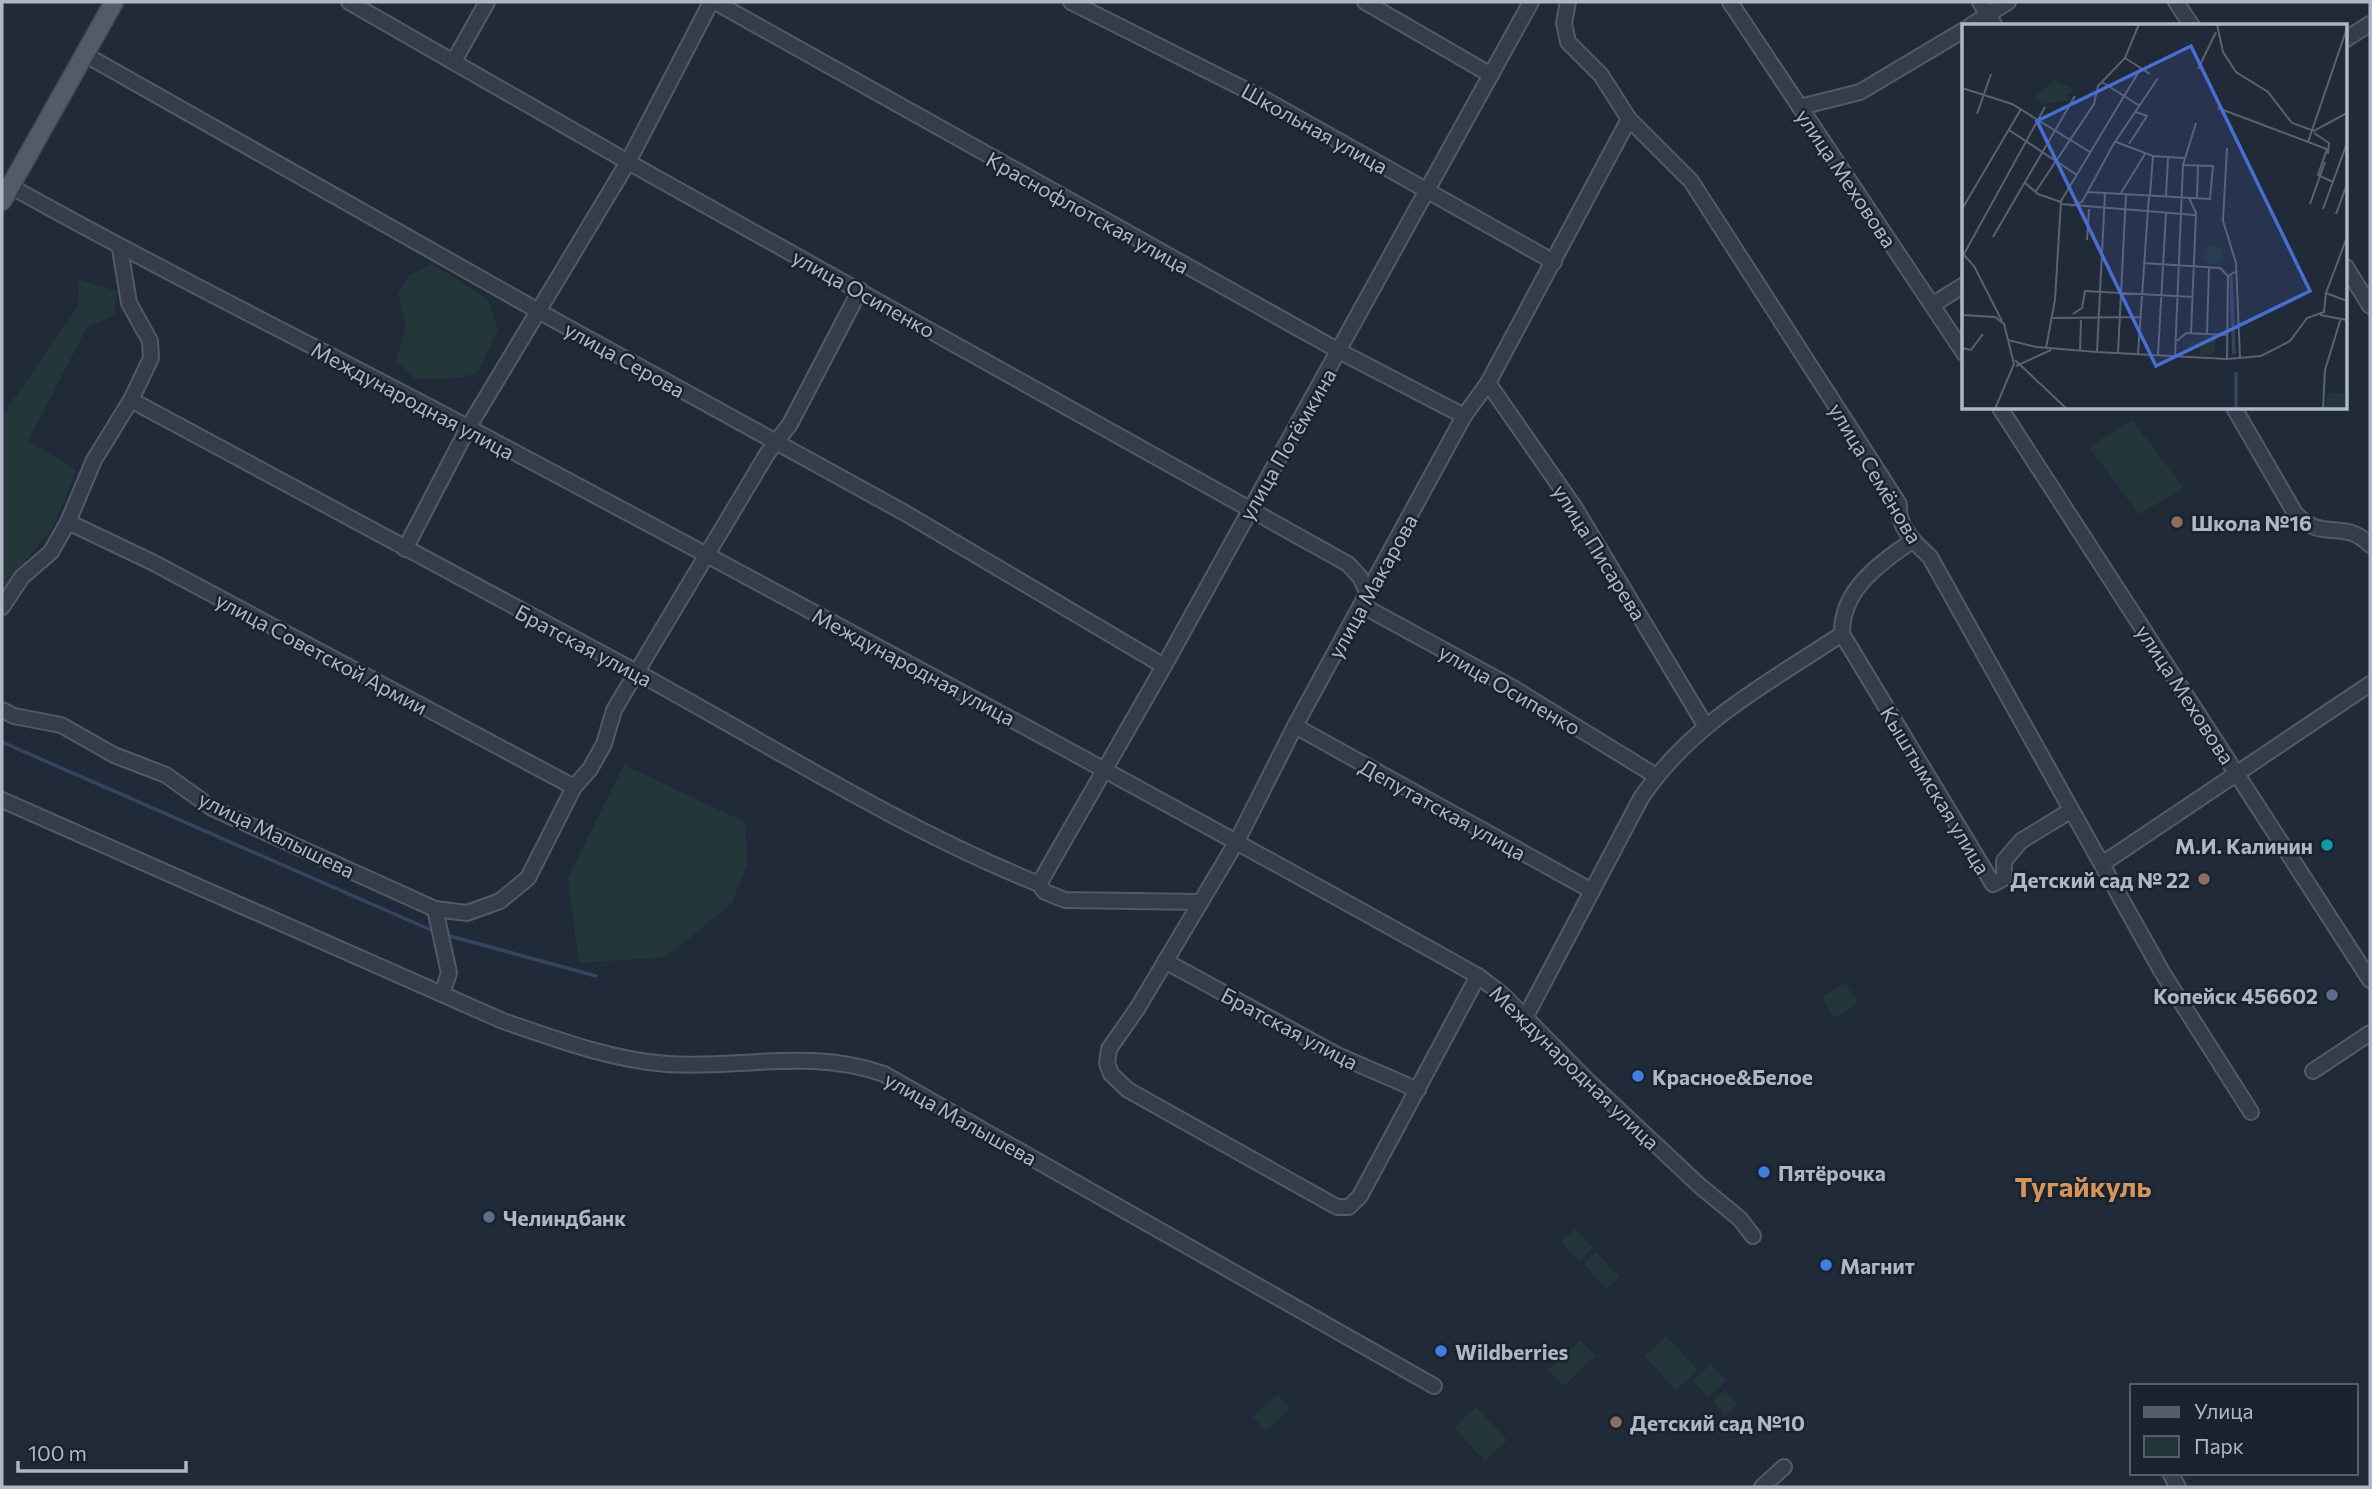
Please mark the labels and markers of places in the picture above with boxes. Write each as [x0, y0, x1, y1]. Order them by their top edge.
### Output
place label: Школа №16 [2191, 510, 2312, 535]
marker: Школа №16 [2169, 514, 2185, 530]
place label: М.И. Калинин [2175, 833, 2313, 858]
marker: М.И. Калинин [2319, 837, 2335, 853]
place label: Детский сад № 22 [2010, 867, 2190, 892]
marker: Детский сад № 22 [2196, 871, 2212, 887]
place label: Копейск 456602 [2153, 983, 2318, 1008]
marker: Копейск 456602 [2324, 987, 2340, 1003]
place label: Красное&Белое [1652, 1064, 1813, 1089]
marker: Красное&Белое [1630, 1068, 1646, 1084]
place label: Пятёрочка [1778, 1160, 1886, 1185]
marker: Пятёрочка [1756, 1164, 1772, 1180]
place label: Челиндбанк [503, 1205, 626, 1230]
marker: Челиндбанк [481, 1209, 497, 1225]
place label: Магнит [1840, 1253, 1915, 1278]
marker: Магнит [1818, 1257, 1834, 1273]
place label: Wildberries [1455, 1339, 1569, 1364]
marker: Wildberries [1433, 1343, 1449, 1359]
place label: Детский сад №10 [1630, 1410, 1805, 1435]
marker: Детский сад №10 [1608, 1414, 1624, 1430]

